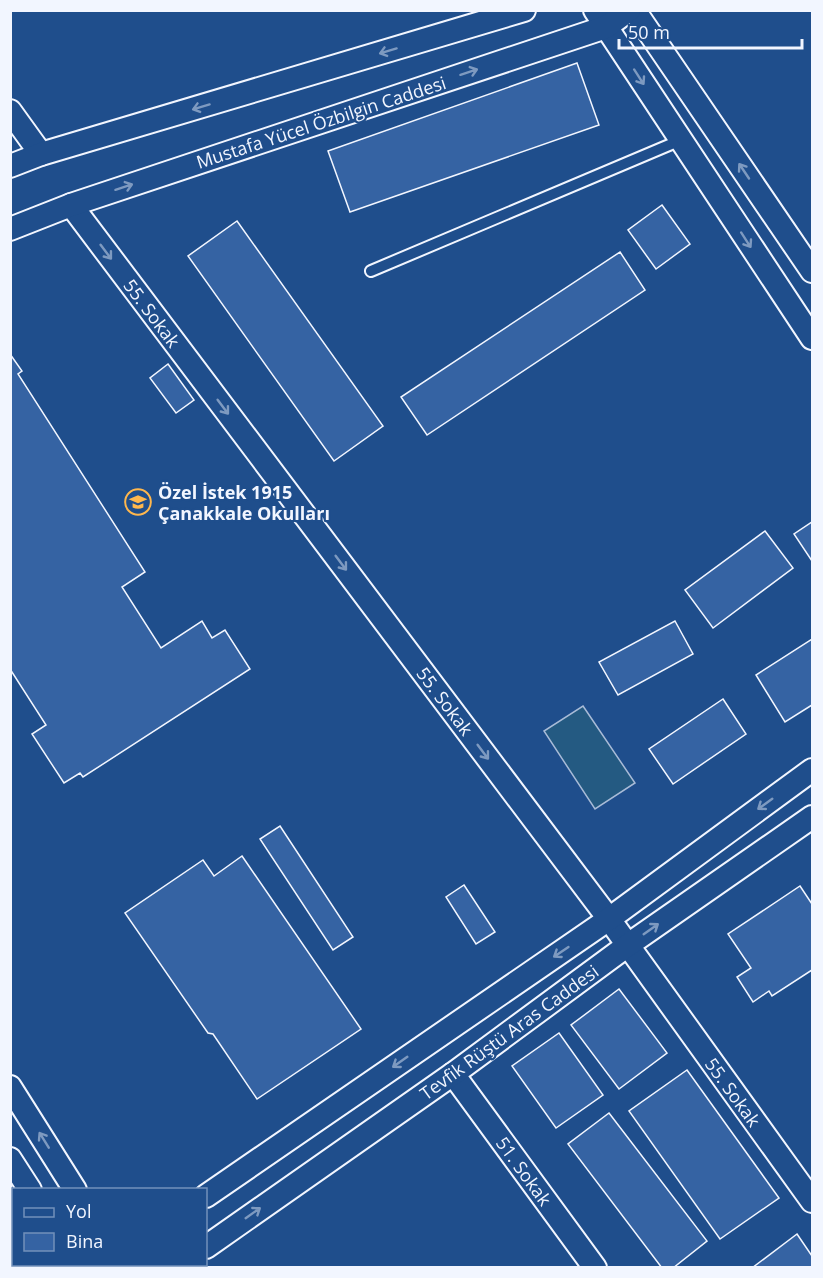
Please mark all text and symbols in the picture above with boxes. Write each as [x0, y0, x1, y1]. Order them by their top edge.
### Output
scale bar [619, 12, 802, 50]
text: 50 m [628, 20, 670, 44]
one-way arrow [379, 46, 398, 57]
one-way arrow [459, 66, 478, 77]
one-way arrow [633, 68, 645, 85]
street label: Mustafa Yücel Özbilgin Caddesi [193, 70, 449, 174]
one-way arrow [192, 102, 211, 113]
one-way arrow [738, 163, 750, 180]
one-way arrow [115, 181, 134, 192]
one-way arrow [740, 231, 752, 248]
one-way arrow [99, 243, 112, 259]
street label: 55. Sokak [118, 274, 186, 352]
one-way arrow [217, 399, 230, 415]
place label: Özel İstek 1915 Çanakkale Okulları [158, 480, 330, 525]
school or university icon: Özel İstek 1915 Çanakkale Okulları [123, 487, 153, 517]
one-way arrow [334, 555, 347, 571]
street label: 55. Sokak [411, 662, 479, 740]
one-way arrow [477, 744, 490, 760]
one-way arrow [758, 798, 774, 810]
one-way arrow [643, 923, 659, 935]
one-way arrow [553, 946, 569, 958]
street label: Tevfik Rüştü Aras Caddesi [415, 959, 603, 1105]
street label: 55. Sokak [700, 1053, 766, 1132]
one-way arrow [392, 1056, 408, 1068]
one-way arrow [37, 1132, 49, 1149]
street label: 51. Sokak [491, 1132, 557, 1211]
legend [12, 1188, 207, 1266]
text: Yol [66, 1199, 91, 1223]
one-way arrow [245, 1207, 261, 1219]
text: Bina [66, 1229, 103, 1253]

